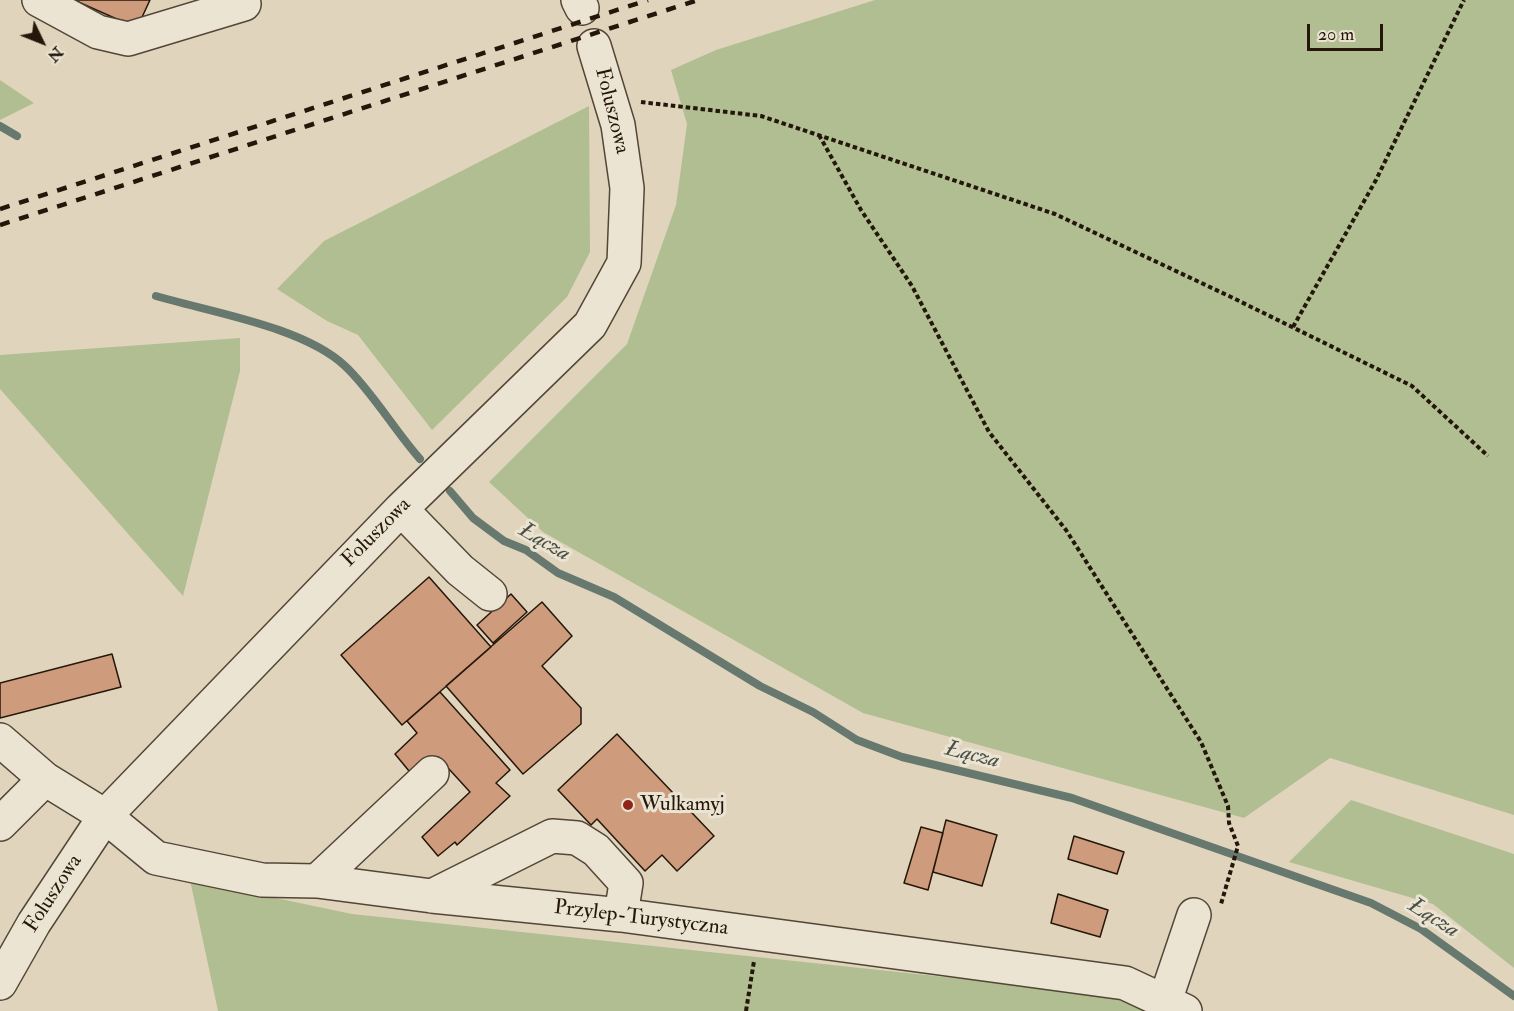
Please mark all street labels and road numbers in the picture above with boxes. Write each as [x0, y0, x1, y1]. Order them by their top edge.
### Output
street label: Foluszowa [588, 65, 634, 157]
street label: Foluszowa [337, 493, 417, 573]
street label: Foluszowa [20, 850, 88, 938]
street label: Przylep-Turystyczna [552, 896, 730, 942]

